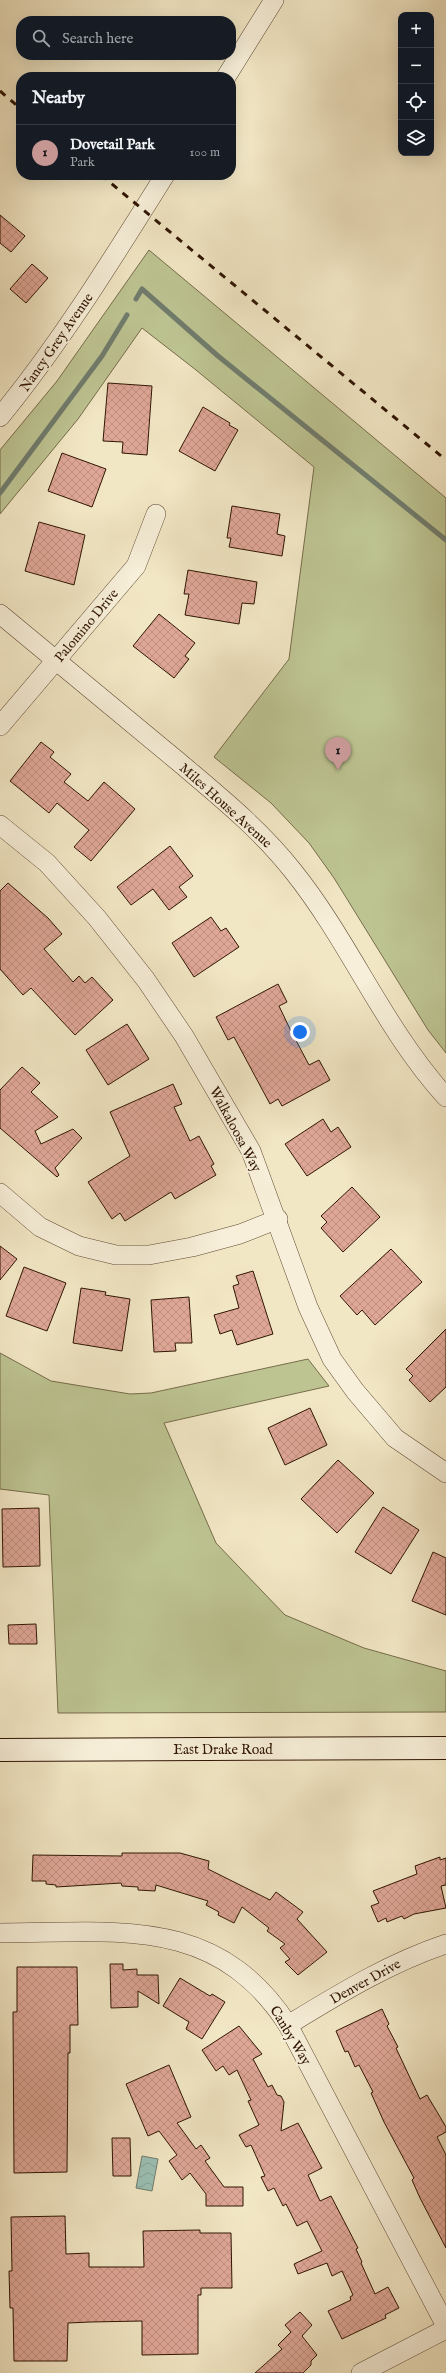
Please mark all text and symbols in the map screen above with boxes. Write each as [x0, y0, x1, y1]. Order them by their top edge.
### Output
map controls [398, 12, 434, 156]
button: + [398, 12, 434, 48]
search box [16, 16, 236, 60]
icon: search [30, 27, 52, 49]
text: Search here [62, 29, 133, 48]
button: − [398, 48, 434, 84]
button: locate [398, 84, 434, 120]
text: Nearby [32, 88, 85, 109]
button: layers [398, 120, 434, 156]
text: Dovetail Park [70, 135, 155, 154]
text: 1 [43, 144, 47, 161]
text: 100 m [190, 144, 220, 161]
text: Park [70, 154, 95, 171]
street label: Nancy Grey Avenue [16, 289, 98, 395]
street label: Palomino Drive [51, 585, 123, 666]
pin: 1 [325, 737, 351, 770]
street label: Miles House Avenue [175, 759, 276, 853]
your location [290, 1022, 310, 1042]
street label: Walkaloosa Way [205, 1084, 265, 1175]
street label: East Drake Road [173, 1741, 273, 1759]
street label: Denver Drive [327, 1955, 405, 2009]
street label: Canby Way [265, 2003, 315, 2069]

